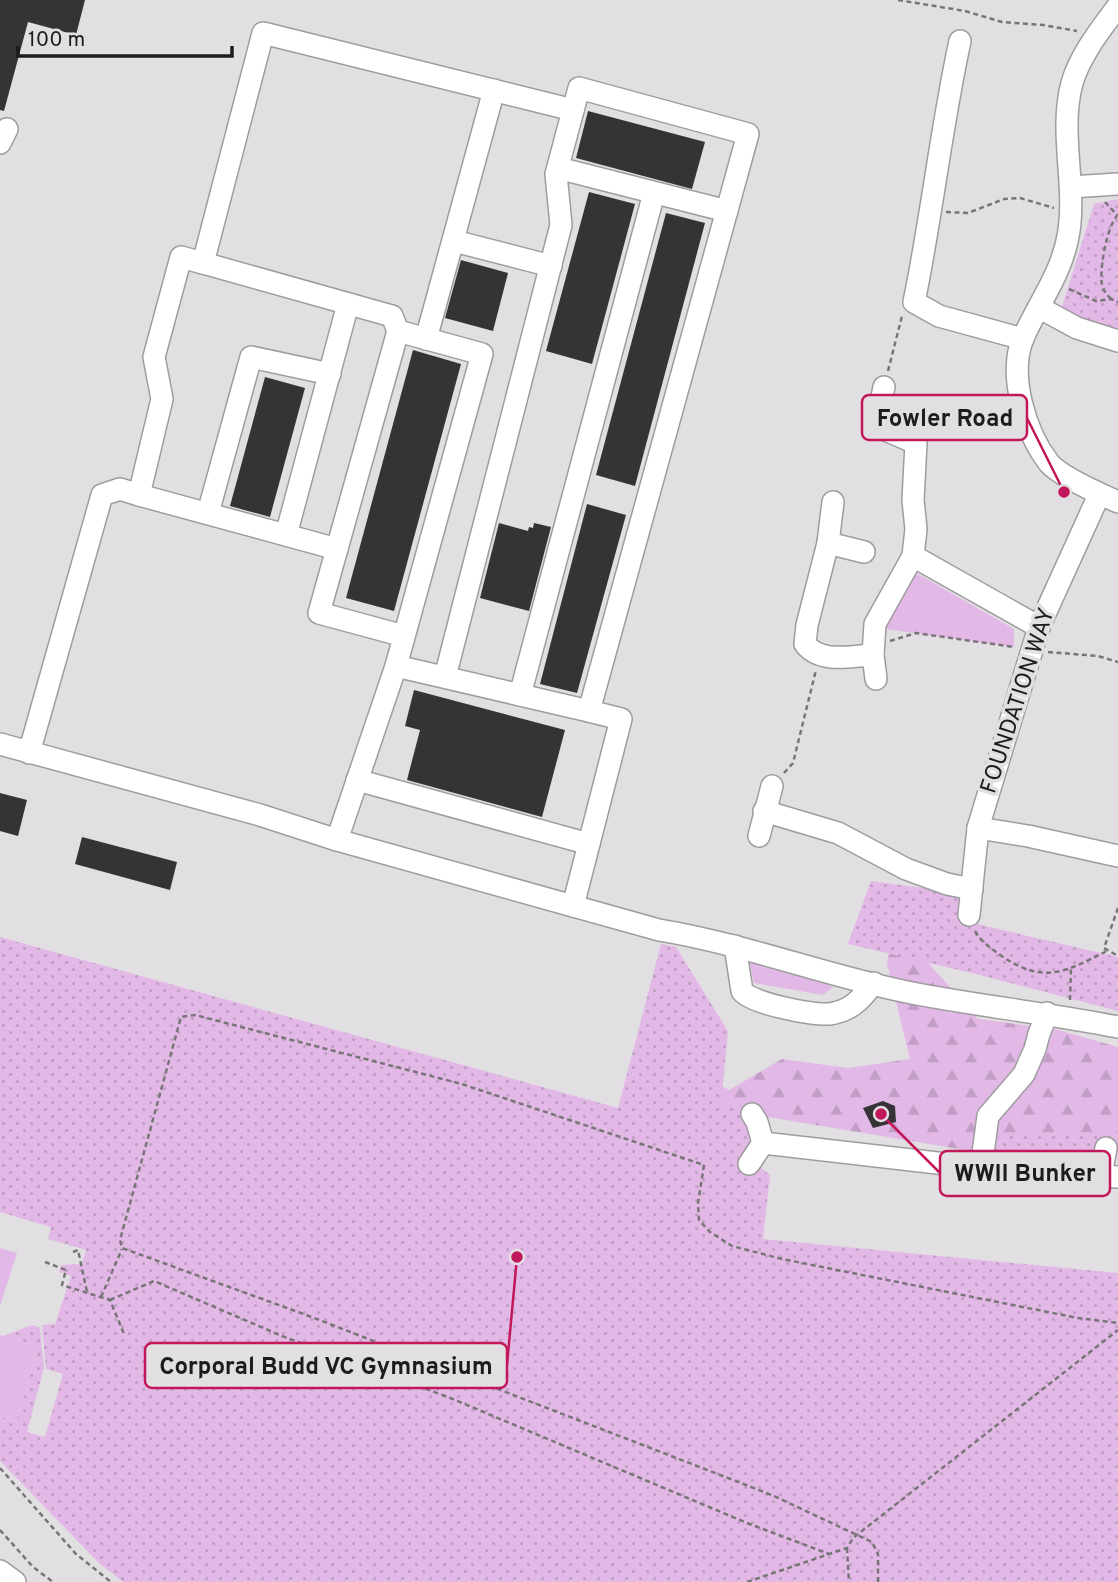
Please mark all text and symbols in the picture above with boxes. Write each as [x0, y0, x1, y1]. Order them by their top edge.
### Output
scale bar [18, 14, 231, 58]
text: 100 m [28, 27, 85, 54]
callout: Fowler Road [862, 395, 1027, 440]
text: Fowler Road [877, 405, 1013, 435]
street label: FOUNDATION WAY [975, 604, 1063, 798]
callout: WWII Bunker [940, 1151, 1110, 1196]
text: WWII Bunker [954, 1160, 1096, 1190]
callout: Corporal Budd VC Gymnasium [145, 1343, 507, 1388]
text: Corporal Budd VC Gymnasium [159, 1353, 493, 1383]

